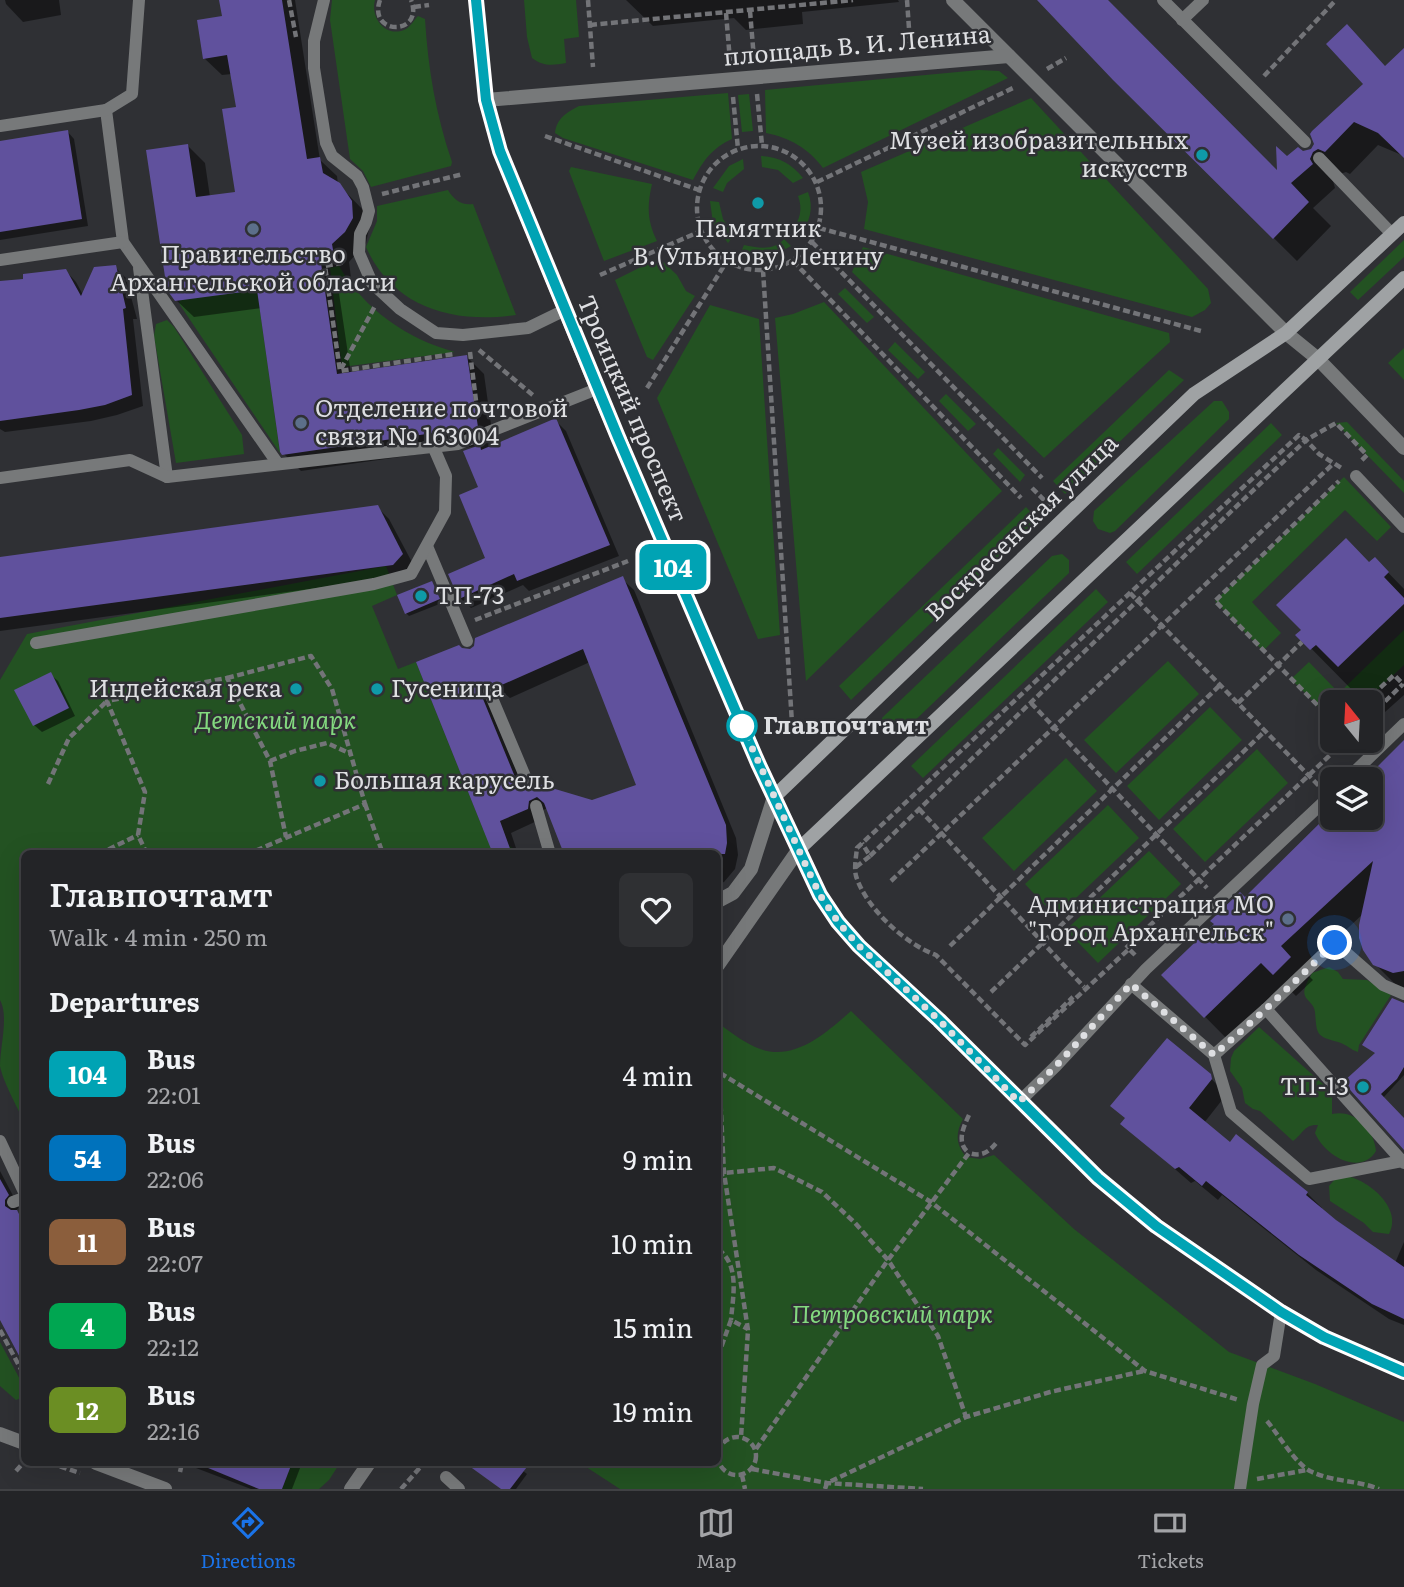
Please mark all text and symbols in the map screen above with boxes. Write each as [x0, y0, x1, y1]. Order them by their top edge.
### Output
street label: площадь В. И. Ленина [722, 14, 992, 73]
place label: Музей изобразительных искусств [889, 121, 1188, 184]
marker: Музей изобразительных искусств [1194, 147, 1210, 163]
marker: Памятник В.(Ульянову) Ленину [750, 195, 766, 211]
place label: Памятник В.(Ульянову) Ленину [632, 209, 884, 272]
marker: Правительство Архангельской области [245, 221, 261, 237]
place label: Правительство Архангельской области [110, 235, 396, 298]
street label: Троицкий проспект [571, 289, 698, 527]
place label: Отделение почтовой связи № 163004 [315, 389, 568, 452]
marker: Отделение почтовой связи № 163004 [293, 415, 309, 431]
street label: Воскресенская улица [916, 425, 1125, 628]
line badge: 104 [633, 544, 713, 590]
text: 104 [653, 549, 693, 584]
place label: ТП-73 [435, 576, 505, 611]
marker: ТП-73 [413, 588, 429, 604]
place label: Индейская река [89, 669, 282, 704]
place label: Гусеница [391, 669, 504, 704]
marker: Индейская река [288, 681, 304, 697]
marker: Гусеница [369, 681, 385, 697]
north arrow [1320, 690, 1382, 752]
map controls [1320, 690, 1383, 830]
park label: Детский парк [194, 701, 356, 736]
place label: Главпочтамт [763, 706, 929, 741]
marker: Главпочтамт [727, 711, 757, 741]
place label: Большая карусель [334, 761, 555, 796]
button: layers [1320, 767, 1383, 830]
marker: Большая карусель [312, 773, 328, 789]
text: Главпочтамт [49, 868, 273, 917]
button: heart [619, 873, 693, 947]
place label: Администрация МО "Город Архангельск" [1027, 885, 1274, 948]
marker: Администрация МО "Город Архангельск" [1280, 911, 1296, 927]
text: Walk · 4 min · 250 m [49, 919, 268, 953]
your location [1317, 925, 1352, 960]
text: Departures [49, 981, 200, 1020]
text: Bus [147, 1038, 195, 1077]
text: 4 min [622, 1055, 693, 1094]
text: 104 [68, 1056, 107, 1091]
place label: ТП-13 [1280, 1067, 1349, 1102]
text: 22:01 [147, 1077, 201, 1111]
marker: ТП-13 [1355, 1079, 1371, 1095]
text: Bus [147, 1122, 195, 1161]
text: 9 min [623, 1139, 693, 1178]
text: 54 [74, 1140, 101, 1175]
text: 22:06 [147, 1161, 204, 1195]
text: Bus [147, 1206, 195, 1245]
text: 10 min [611, 1223, 693, 1262]
text: 11 [78, 1224, 97, 1259]
text: 22:07 [147, 1245, 203, 1279]
text: Bus [147, 1290, 195, 1329]
park label: Петровский парк [792, 1295, 993, 1330]
text: 15 min [613, 1307, 693, 1346]
text: 4 [80, 1308, 95, 1343]
text: 22:12 [147, 1329, 199, 1363]
text: Bus [147, 1374, 195, 1413]
text: 19 min [613, 1391, 693, 1430]
text: 12 [76, 1392, 99, 1427]
text: 22:16 [147, 1413, 200, 1447]
tab: Directions [200, 1504, 295, 1574]
tab: Map [696, 1504, 737, 1574]
tab: Tickets [1137, 1504, 1204, 1574]

